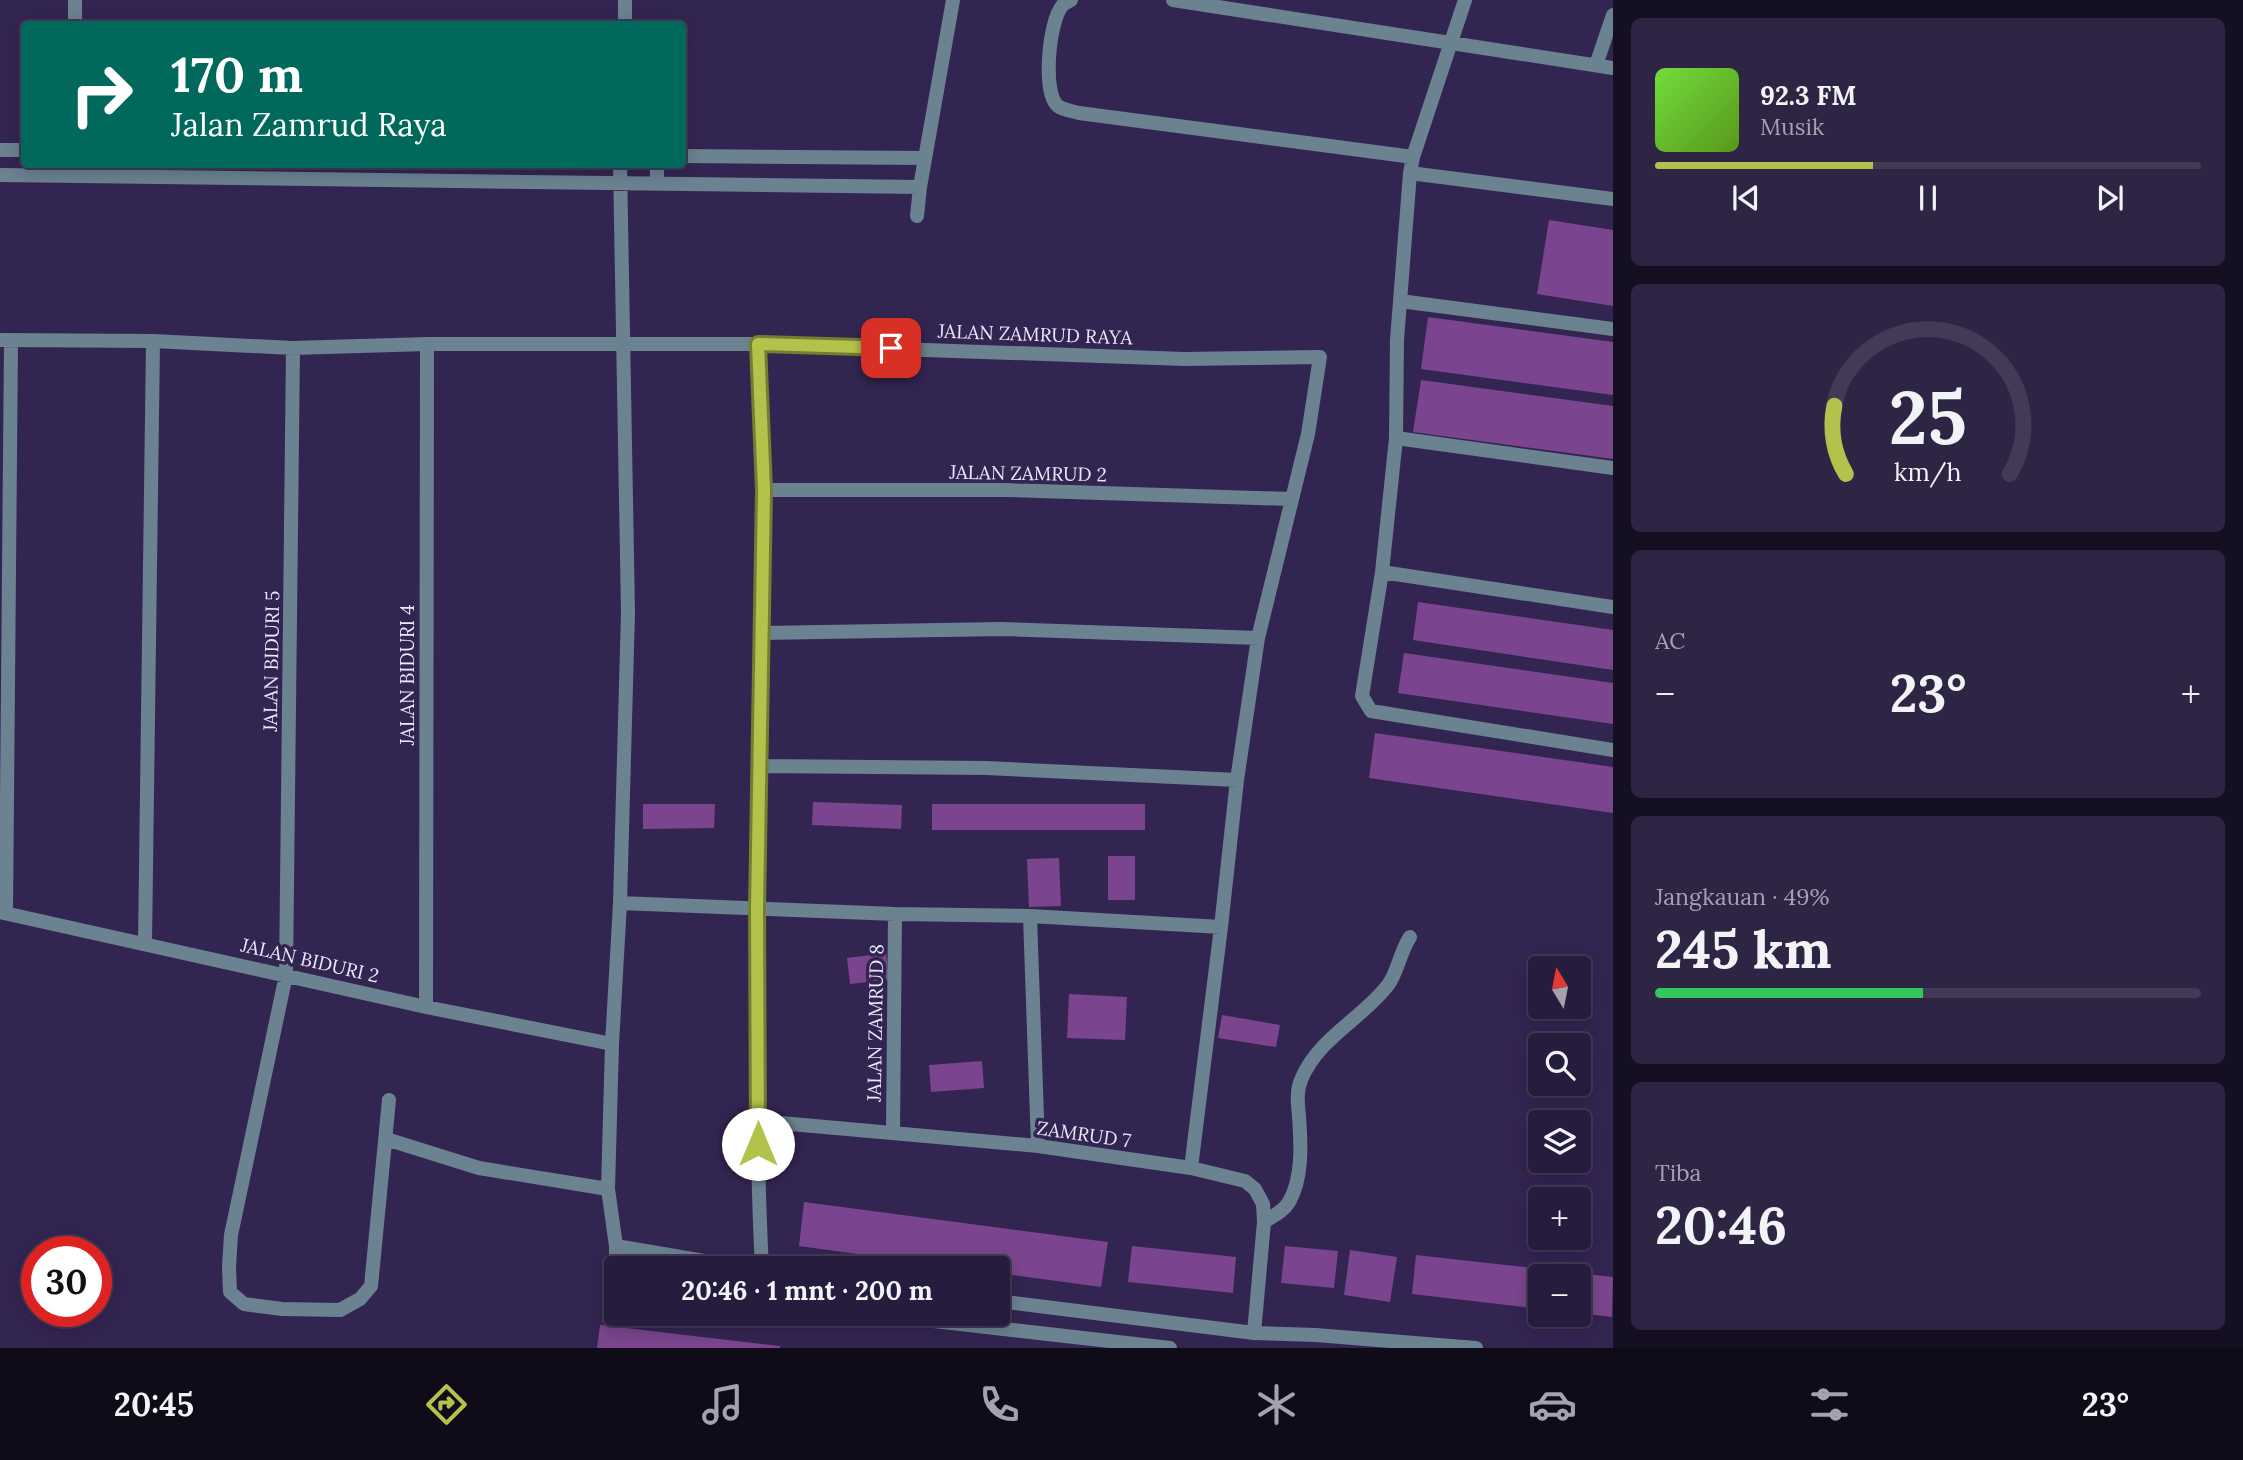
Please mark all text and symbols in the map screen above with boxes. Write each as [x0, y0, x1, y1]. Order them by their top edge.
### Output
text: 170 m [171, 43, 303, 105]
icon: right [56, 49, 147, 140]
text: 92.3 FM [1760, 79, 1856, 112]
text: Jalan Zamrud Raya [171, 104, 447, 145]
text: Musik [1760, 112, 1824, 141]
icon: previous [1727, 179, 1765, 217]
icon: pause [1909, 179, 1947, 217]
icon: next [2091, 179, 2129, 217]
pin [861, 318, 921, 378]
street label: JALAN ZAMRUD RAYA [936, 319, 1134, 349]
icon: arrive [872, 329, 910, 367]
text: 25 [1889, 371, 1967, 464]
text: km/h [1894, 456, 1962, 488]
street label: JALAN ZAMRUD 2 [948, 460, 1107, 486]
street label: JALAN BIDURI 5 [258, 590, 284, 733]
street label: JALAN BIDURI 4 [395, 604, 419, 747]
text: AC [1655, 626, 1685, 655]
text: 23° [1890, 660, 1966, 726]
text: − [1655, 670, 1675, 718]
text: + [2181, 670, 2201, 718]
text: Jangkauan · 49% [1655, 882, 1830, 911]
text: 245 km [1655, 916, 1832, 982]
street label: JALAN BIDURI 2 [238, 932, 381, 988]
street label: JALAN ZAMRUD 8 [862, 944, 888, 1103]
north arrow [1528, 956, 1591, 1018]
map controls [1528, 956, 1591, 1327]
button: search [1528, 1033, 1591, 1096]
position arrow [721, 1107, 795, 1181]
button: layers [1528, 1110, 1591, 1173]
street label: ZAMRUD 7 [1035, 1116, 1133, 1153]
text: Tiba [1655, 1158, 1701, 1187]
button: + [1528, 1187, 1591, 1250]
text: 20:46 [1655, 1192, 1787, 1258]
speed limit sign: 30 [21, 1236, 112, 1327]
button: − [1528, 1264, 1591, 1327]
text: 20:46 · 1 mnt · 200 m [681, 1274, 933, 1307]
icon: directions [422, 1380, 471, 1429]
icon: music [698, 1380, 747, 1429]
icon: phone [975, 1380, 1024, 1429]
icon: climate [1252, 1380, 1301, 1429]
icon: car [1528, 1380, 1577, 1429]
icon: filters [1805, 1380, 1854, 1429]
text: 20:45 [114, 1384, 194, 1425]
text: 23° [2082, 1384, 2129, 1425]

